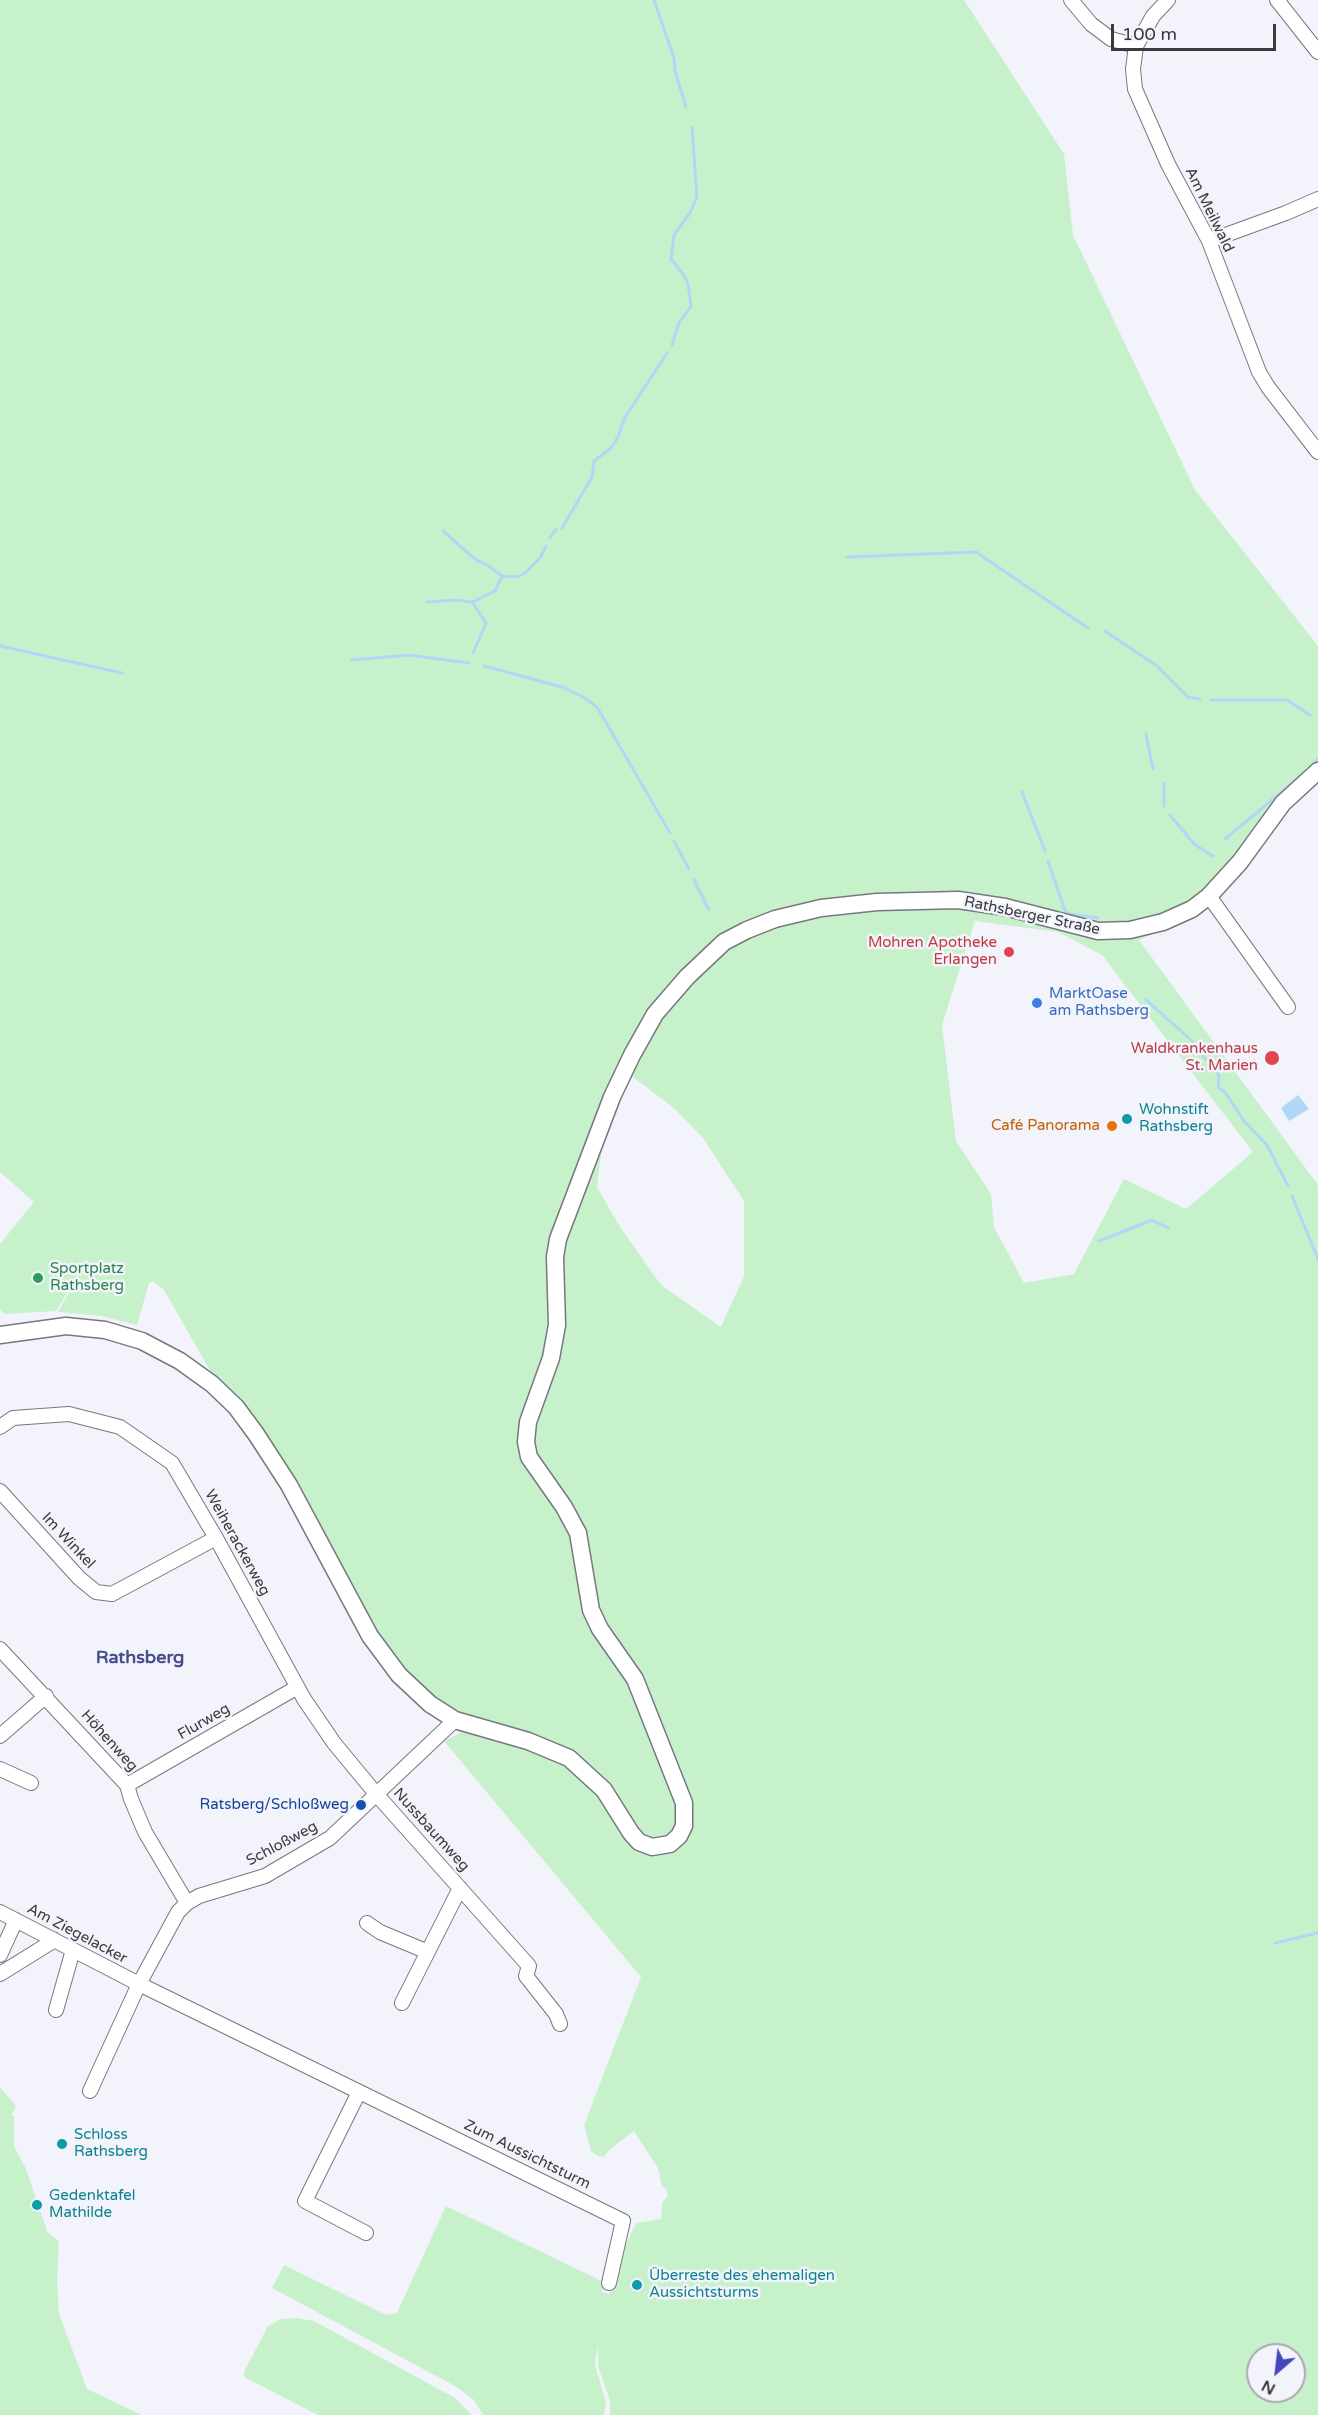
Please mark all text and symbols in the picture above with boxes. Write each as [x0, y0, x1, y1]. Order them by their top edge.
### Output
scale bar [1114, 12, 1279, 50]
text: 100 m [1122, 23, 1177, 45]
street label: Am Meilwald [1181, 165, 1237, 255]
street label: Rathsberger Straße [962, 893, 1102, 939]
place label: Mohren Apotheke Erlangen [868, 934, 997, 969]
marker: Mohren Apotheke Erlangen [1002, 945, 1016, 959]
place label: MarktOase am Rathsberg [1049, 985, 1149, 1020]
marker: MarktOase am Rathsberg [1030, 996, 1044, 1010]
place label: Waldkrankenhaus St. Marien [1131, 1040, 1258, 1075]
marker: Waldkrankenhaus St. Marien [1263, 1049, 1281, 1067]
place label: Wohnstift Rathsberg [1139, 1101, 1213, 1136]
marker: Wohnstift Rathsberg [1120, 1112, 1134, 1126]
place label: Café Panorama [991, 1117, 1100, 1135]
marker: Café Panorama [1105, 1119, 1119, 1133]
place label: Sportplatz Rathsberg [50, 1260, 124, 1295]
marker: Sportplatz Rathsberg [31, 1271, 45, 1285]
street label: Weiherackerweg [200, 1487, 274, 1599]
street label: Im Winkel [38, 1509, 98, 1573]
district label: Rathsberg [96, 1647, 184, 1669]
street label: Flurweg [175, 1700, 233, 1744]
street label: Höhenweg [77, 1707, 141, 1775]
street label: Nussbaumweg [389, 1785, 473, 1875]
place label: Ratsberg/Schloßweg [200, 1796, 349, 1814]
marker: Ratsberg/Schloßweg [354, 1798, 368, 1812]
street label: Schloßweg [243, 1818, 321, 1870]
street label: Am Ziegelacker [24, 1900, 130, 1968]
street label: Zum Aussichtsturm [461, 2116, 593, 2194]
place label: Schloss Rathsberg [74, 2126, 148, 2161]
marker: Schloss Rathsberg [55, 2137, 69, 2151]
place label: Gedenktafel Mathilde [49, 2187, 136, 2222]
marker: Gedenktafel Mathilde [30, 2198, 44, 2212]
place label: Überreste des ehemaligen Aussichtsturms [649, 2267, 835, 2302]
marker: Überreste des ehemaligen Aussichtsturms [630, 2278, 644, 2292]
north arrow [1246, 2343, 1306, 2403]
text: N [1258, 2375, 1279, 2399]

